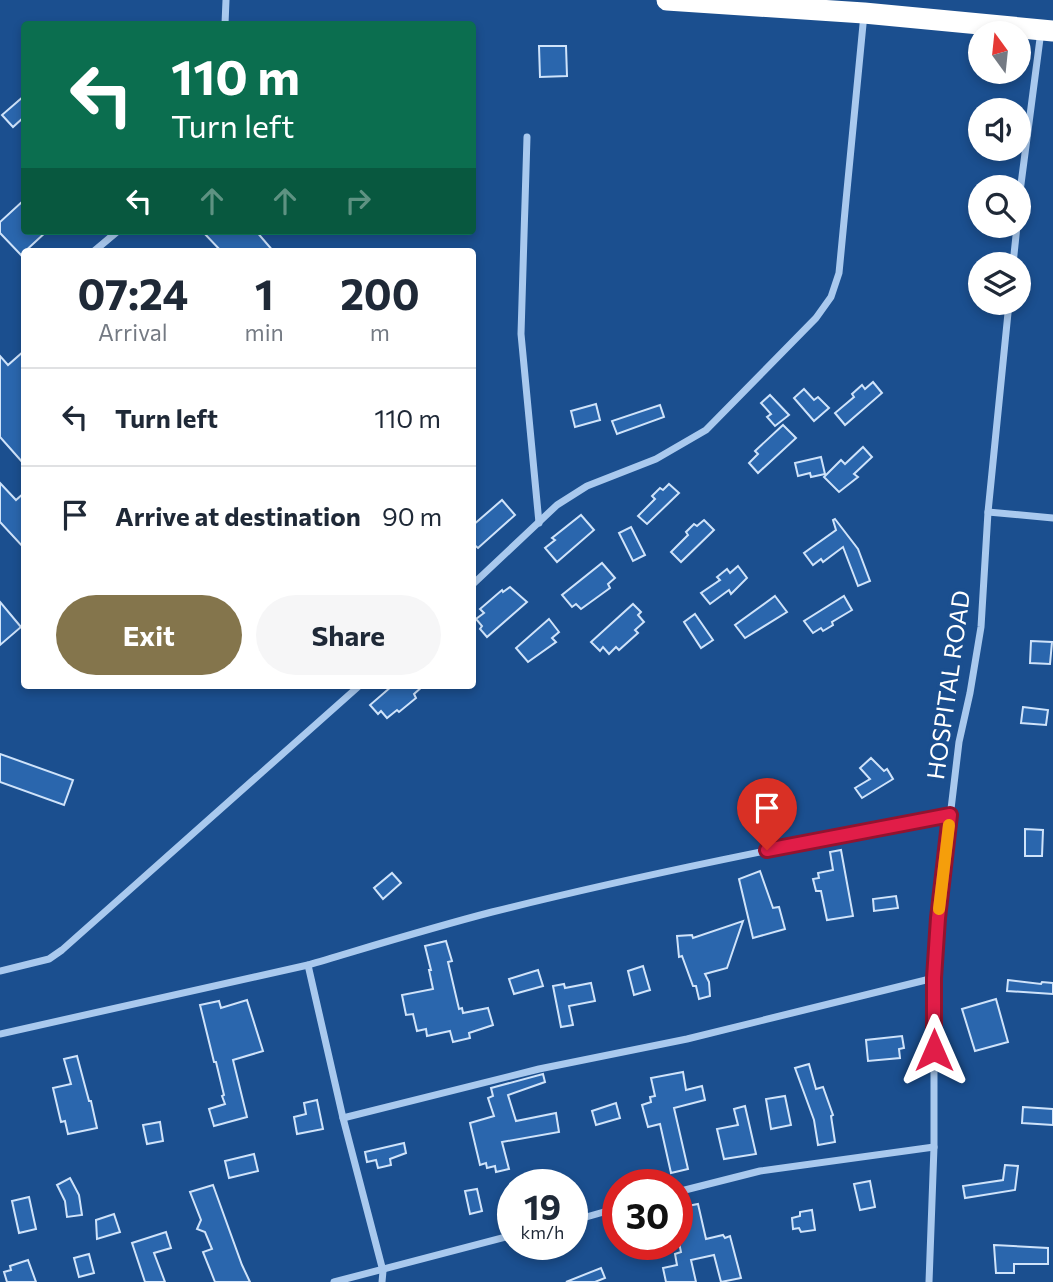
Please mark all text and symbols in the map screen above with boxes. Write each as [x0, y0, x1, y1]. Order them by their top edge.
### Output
north arrow [968, 21, 1031, 84]
map controls [968, 21, 1031, 315]
text: 110 m [171, 45, 300, 105]
icon: left [56, 49, 147, 140]
button: sound [968, 98, 1031, 161]
text: Turn left [171, 105, 295, 145]
button: search [968, 175, 1031, 238]
icon: left [120, 182, 158, 220]
icon: ahead [193, 182, 231, 220]
icon: ahead [266, 182, 304, 220]
icon: right [339, 182, 377, 220]
button: layers [968, 252, 1031, 315]
text: 07:24 [77, 267, 188, 319]
text: 1 [255, 267, 274, 319]
text: 200 [340, 267, 420, 319]
text: Arrival [98, 318, 168, 346]
text: min [245, 318, 284, 346]
text: m [370, 318, 390, 346]
icon: left [56, 398, 94, 436]
text: Turn left [115, 402, 218, 433]
text: 110 m [374, 402, 441, 433]
icon: arrive [56, 496, 94, 534]
text: Arrive at destination [115, 500, 361, 531]
text: 90 m [382, 500, 442, 531]
street label: HOSPITAL ROAD [920, 588, 975, 781]
button: Exit [56, 595, 242, 675]
button: Share [256, 595, 441, 675]
pin [737, 778, 797, 850]
icon: arrive [748, 789, 786, 827]
position arrow [897, 1013, 971, 1087]
speed limit sign: 30 [602, 1169, 693, 1260]
text: 19 [524, 1184, 561, 1227]
text: km/h [521, 1221, 564, 1243]

